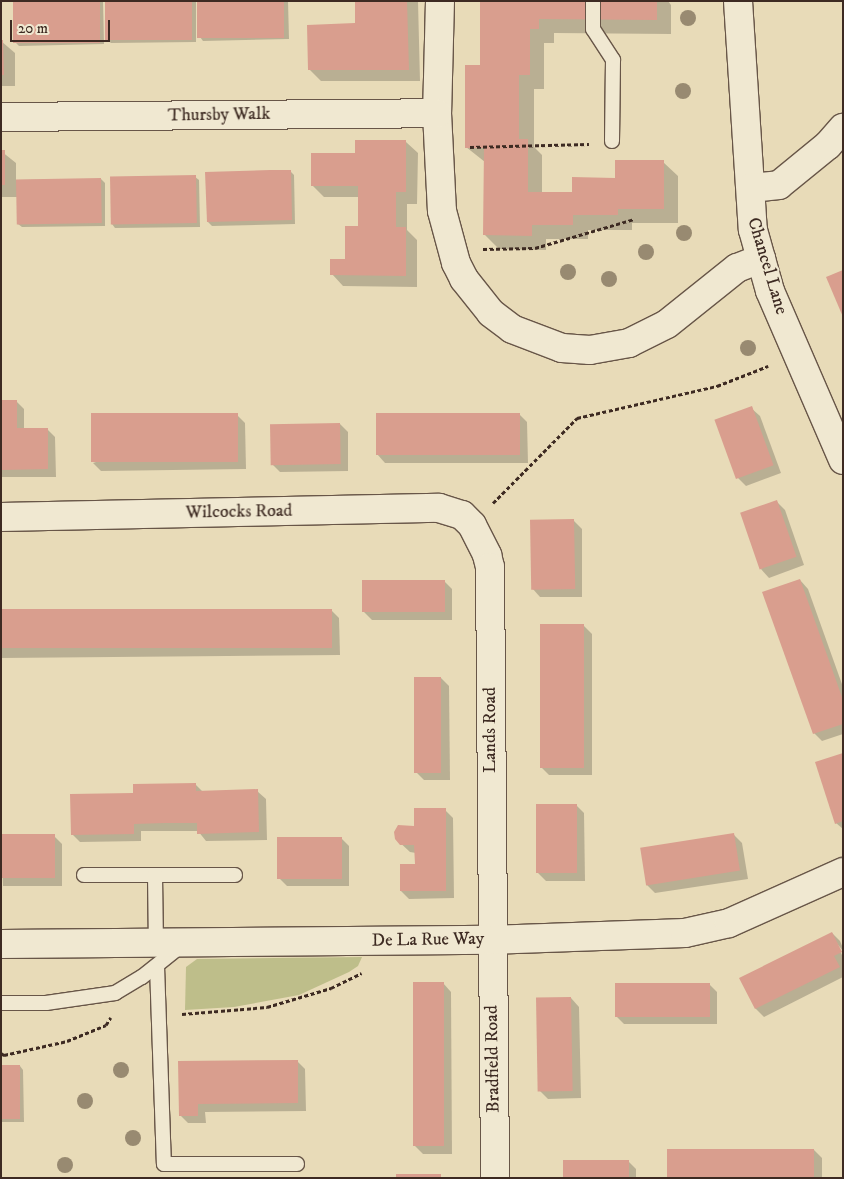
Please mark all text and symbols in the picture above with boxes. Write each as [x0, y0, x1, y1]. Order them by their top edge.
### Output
scale bar [12, 10, 112, 42]
text: 20 m [18, 19, 48, 38]
street label: Thursby Walk [168, 103, 270, 127]
street label: Chancel Lane [742, 215, 792, 317]
street label: Wilcocks Road [185, 500, 293, 524]
street label: Lands Road [479, 687, 501, 773]
street label: De La Rue Way [371, 928, 485, 952]
street label: Bradfield Road [481, 1005, 505, 1113]

